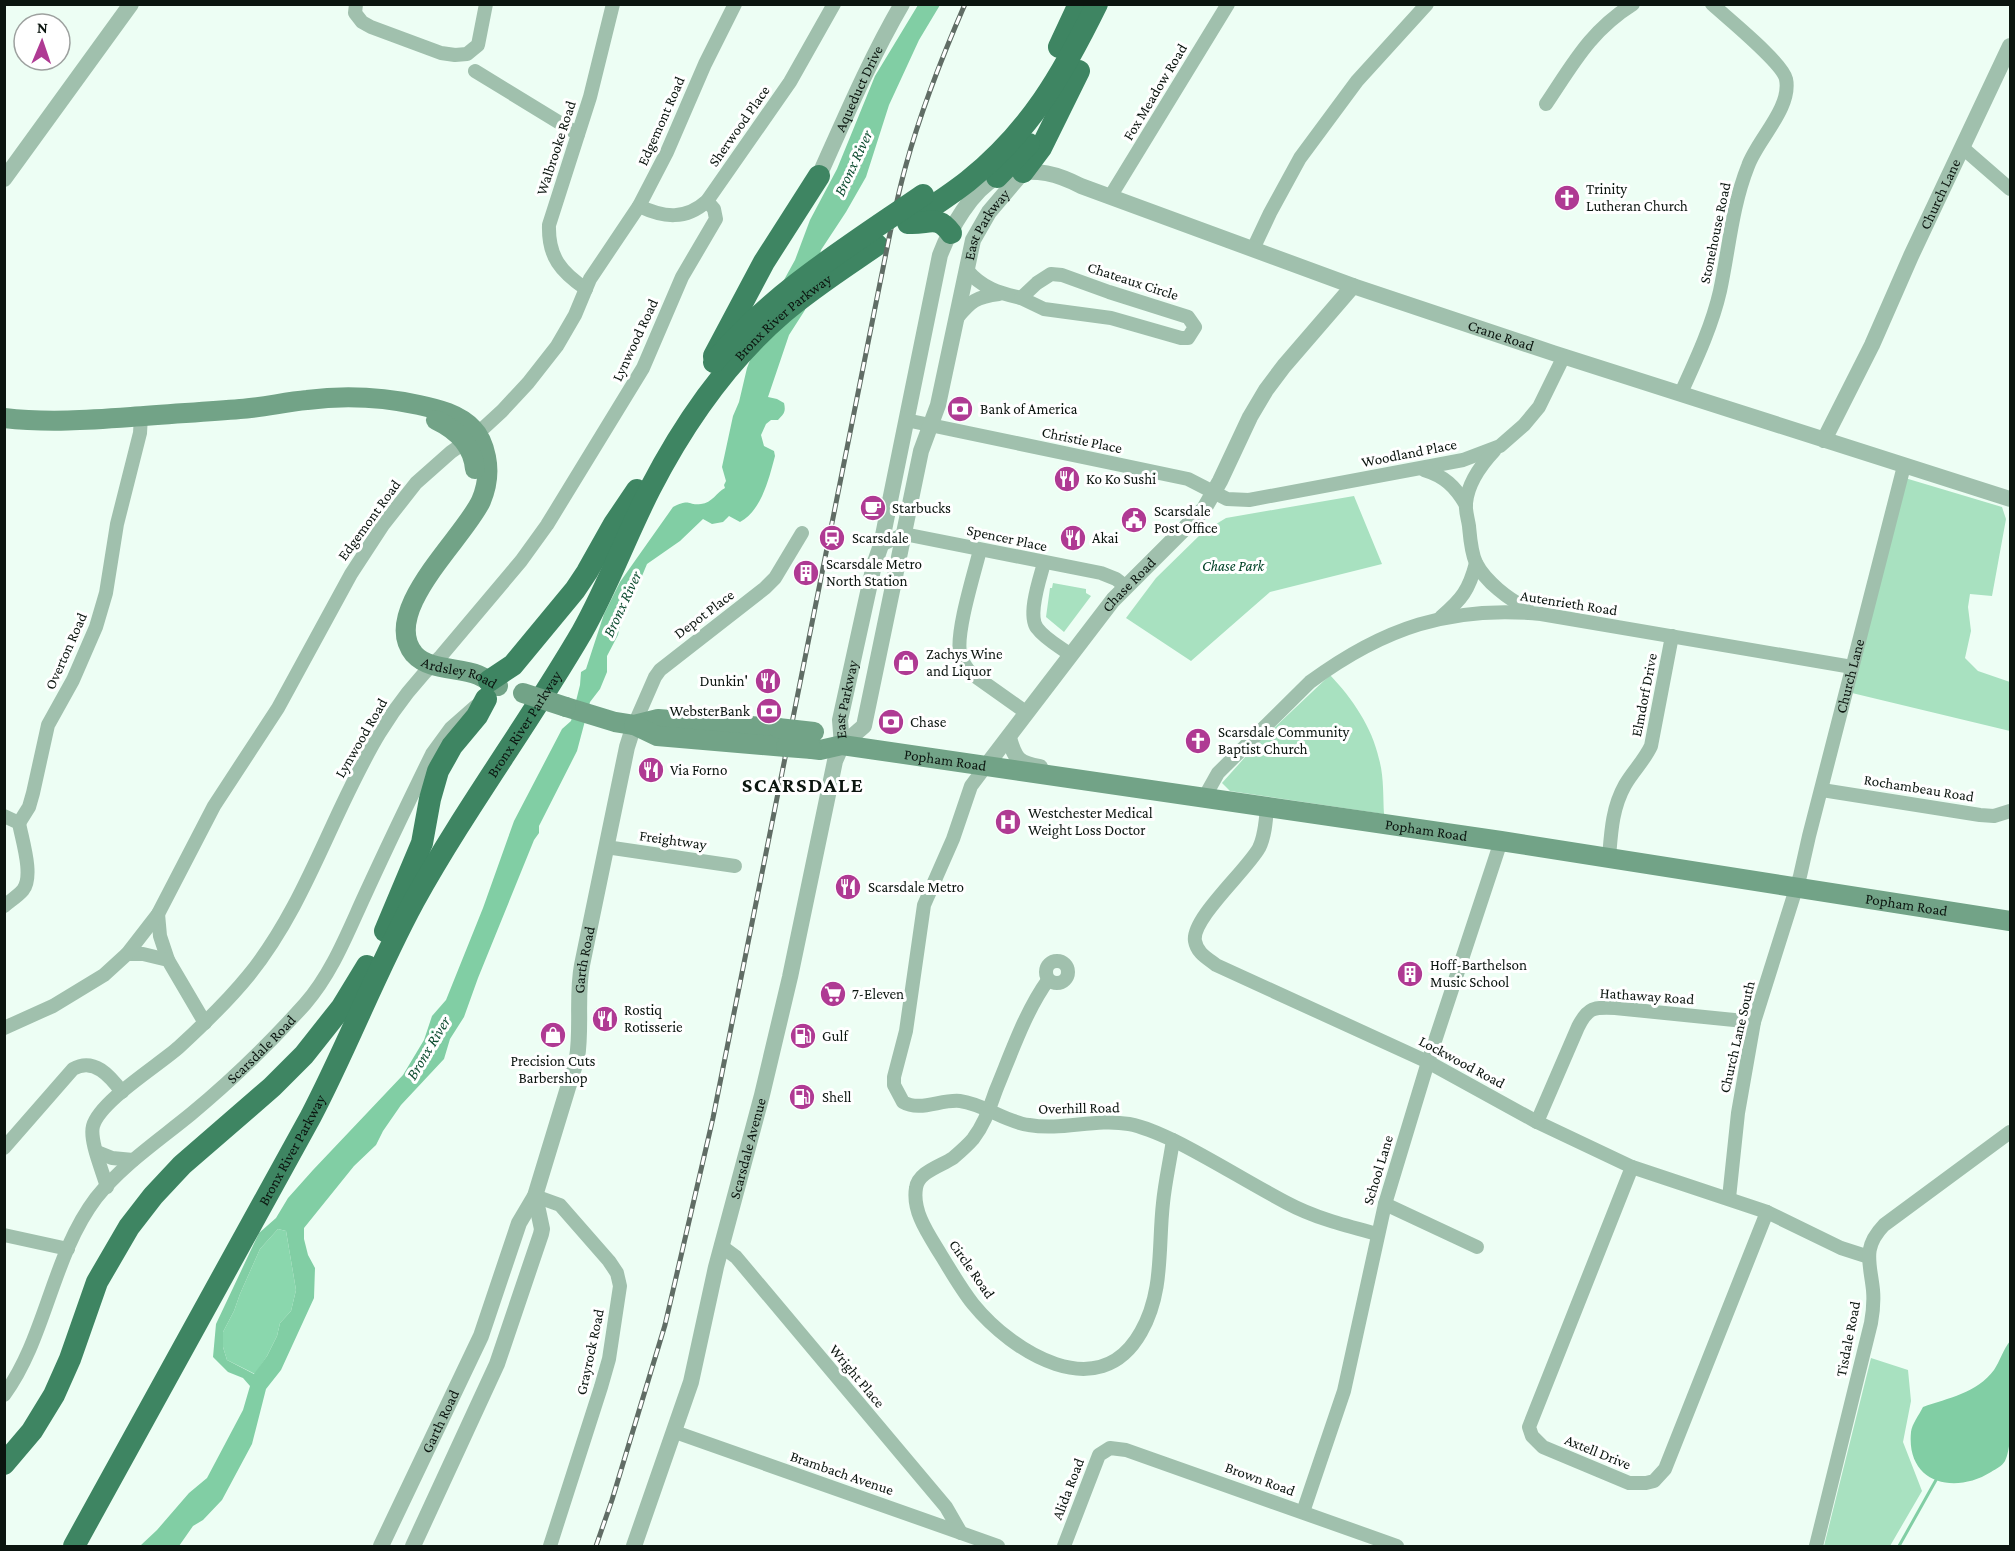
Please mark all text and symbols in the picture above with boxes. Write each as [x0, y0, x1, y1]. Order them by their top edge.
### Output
north arrow [12, 12, 72, 72]
text: N [37, 19, 48, 36]
street label: Fox Meadow Road [1120, 41, 1190, 143]
street label: Aqueduct Drive [832, 43, 886, 134]
street label: Edgemont Road [634, 74, 689, 168]
street label: Sherwood Place [705, 82, 773, 169]
street label: Walbrooke Road [533, 99, 579, 197]
water label: Bronx River [830, 127, 876, 198]
street label: Church Lane [1917, 156, 1964, 232]
place label: Trinity Lutheran Church [1586, 181, 1688, 214]
street label: Stonehouse Road [1696, 181, 1734, 285]
church icon: Trinity Lutheran Church [1552, 183, 1582, 213]
street label: East Parkway [961, 186, 1014, 262]
street label: Chateaux Circle [1086, 259, 1181, 303]
street label: Bronx River Parkway [731, 271, 835, 364]
street label: Lynwood Road [609, 296, 662, 384]
street label: Crane Road [1466, 317, 1536, 354]
bank icon: Bank of America [945, 394, 975, 424]
place label: Bank of America [980, 401, 1078, 417]
street label: Christie Place [1040, 424, 1124, 456]
street label: Woodland Place [1360, 436, 1458, 470]
restaurant icon: Ko Ko Sushi [1052, 464, 1082, 494]
place label: Ko Ko Sushi [1086, 471, 1156, 487]
street label: Edgemont Road [334, 477, 404, 564]
cafe icon: Starbucks [858, 493, 888, 523]
place label: Starbucks [892, 500, 951, 516]
place label: Scarsdale Post Office [1154, 503, 1218, 536]
public building icon: Scarsdale Post Office [1119, 505, 1149, 535]
street label: Spencer Place [965, 522, 1049, 555]
station icon: Scarsdale [817, 523, 847, 553]
restaurant icon: Akai [1058, 523, 1088, 553]
place label: Scarsdale [852, 530, 909, 546]
place label: Akai [1092, 530, 1119, 546]
street label: Chase Road [1099, 554, 1159, 615]
place label: Scarsdale Metro North Station [826, 556, 922, 589]
building icon: Scarsdale Metro North Station [791, 558, 821, 588]
park label: Chase Park [1202, 558, 1266, 574]
water label: Bronx River [599, 568, 645, 639]
street label: Depot Place [671, 586, 738, 643]
street label: Autenrieth Road [1519, 587, 1619, 619]
street label: Overton Road [42, 610, 90, 692]
street label: Church Lane [1833, 637, 1867, 715]
place label: Zachys Wine and Liquor [926, 646, 1003, 680]
shop icon: Zachys Wine and Liquor [891, 648, 921, 678]
street label: Elmdorf Drive [1628, 652, 1660, 738]
street label: Ardsley Road [419, 654, 500, 692]
street label: East Parkway [832, 659, 862, 740]
restaurant icon: Dunkin' [753, 666, 783, 696]
street label: Bronx River Parkway [484, 668, 566, 780]
place label: Dunkin' [699, 673, 748, 689]
street label: Lynwood Road [332, 695, 391, 781]
bank icon: WebsterBank [754, 696, 784, 726]
place label: WebsterBank [670, 703, 751, 719]
bank icon: Chase [876, 707, 906, 737]
place label: Chase [910, 714, 947, 730]
place label: Scarsdale Community Baptist Church [1218, 724, 1350, 758]
church icon: Scarsdale Community Baptist Church [1183, 726, 1213, 756]
street label: Popham Road [903, 746, 988, 774]
restaurant icon: Via Forno [636, 755, 666, 785]
place label: Via Forno [670, 762, 727, 778]
street label: Rochambeau Road [1863, 771, 1975, 805]
district label: SCARSDALE [742, 773, 864, 797]
place label: Westchester Medical Weight Loss Doctor [1028, 805, 1153, 839]
hospital icon: Westchester Medical Weight Loss Doctor [993, 807, 1023, 837]
street label: Popham Road [1384, 816, 1468, 844]
street label: Freightway [638, 827, 708, 854]
restaurant icon: Scarsdale Metro [833, 872, 863, 902]
place label: Scarsdale Metro [868, 879, 964, 895]
street label: Popham Road [1864, 890, 1949, 919]
street label: Garth Road [571, 925, 598, 994]
place label: Hoff-Barthelson Music School [1430, 957, 1527, 990]
building icon: Hoff-Barthelson Music School [1395, 959, 1425, 989]
supermarket icon: 7-Eleven [818, 979, 848, 1009]
street label: Church Lane South [1716, 980, 1758, 1094]
street label: Hathaway Road [1599, 985, 1695, 1008]
place label: 7-Eleven [852, 986, 904, 1002]
place label: Rostiq Rotisserie [624, 1002, 683, 1035]
restaurant icon: Rostiq Rotisserie [590, 1004, 620, 1034]
street label: Scarsdale Road [224, 1012, 299, 1087]
water label: Bronx River [403, 1013, 454, 1082]
shop icon: Precision Cuts Barbershop [538, 1020, 568, 1050]
fuel station icon: Gulf [788, 1021, 818, 1051]
place label: Gulf [822, 1028, 849, 1044]
street label: Lockwood Road [1416, 1033, 1508, 1091]
place label: Precision Cuts Barbershop [511, 1053, 596, 1087]
fuel station icon: Shell [787, 1082, 817, 1112]
place label: Shell [822, 1089, 852, 1105]
street label: Bronx River Parkway [255, 1092, 329, 1208]
street label: Scarsdale Avenue [727, 1096, 769, 1201]
street label: Overhill Road [1038, 1099, 1120, 1117]
street label: School Lane [1360, 1133, 1396, 1207]
street label: Circle Road [946, 1237, 998, 1301]
street label: Tisdale Road [1833, 1300, 1863, 1378]
street label: Grayrock Road [573, 1308, 608, 1397]
street label: Wright Place [825, 1341, 888, 1412]
street label: Garth Road [418, 1387, 462, 1456]
street label: Axtell Drive [1563, 1432, 1634, 1473]
street label: Brambach Avenue [788, 1448, 896, 1498]
street label: Alida Road [1049, 1456, 1087, 1522]
street label: Brown Road [1223, 1459, 1297, 1499]

